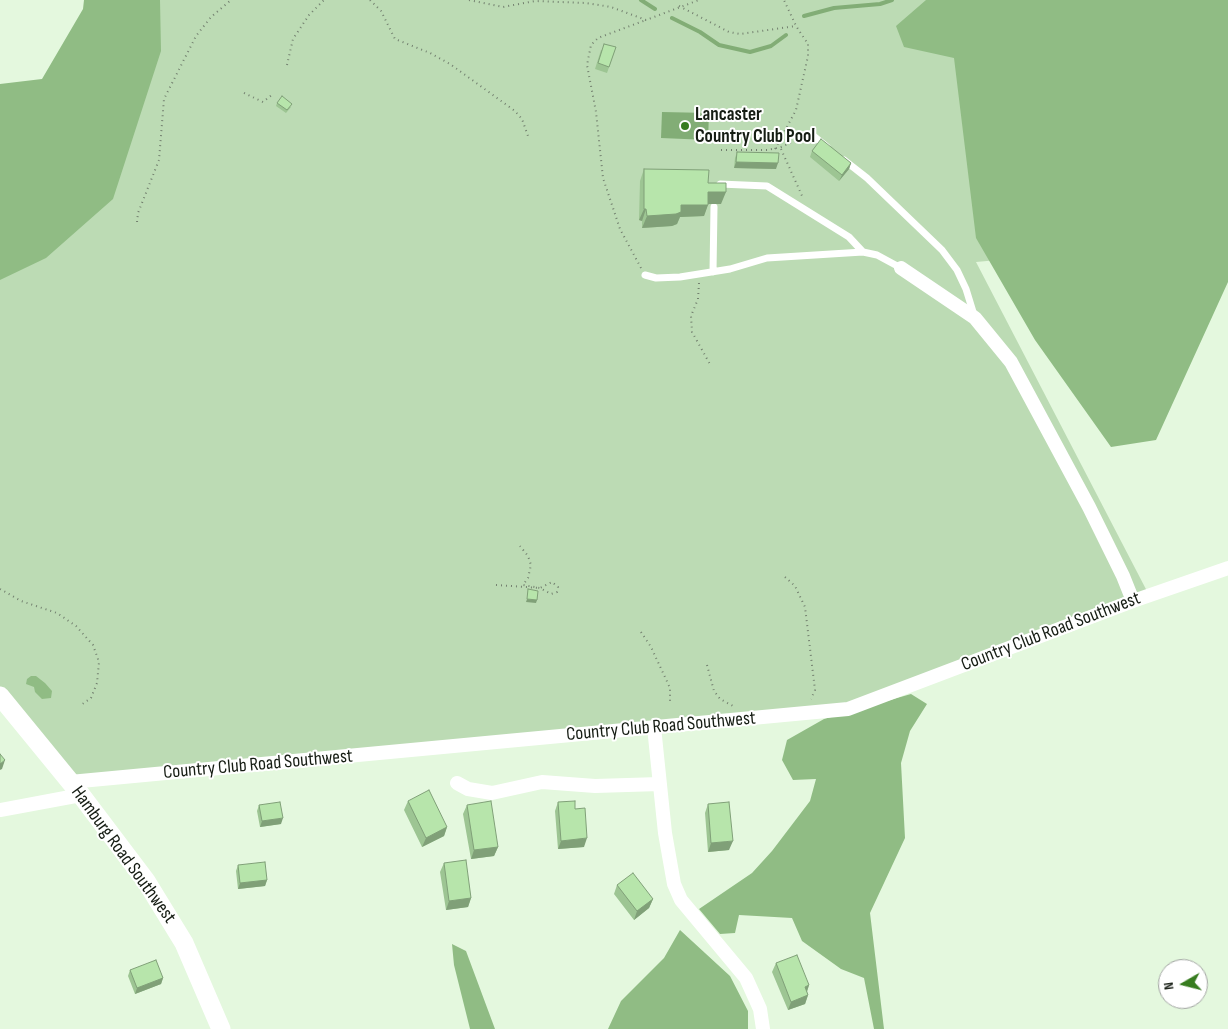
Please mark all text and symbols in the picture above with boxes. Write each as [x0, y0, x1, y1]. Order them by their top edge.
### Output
place label: Lancaster Country Club Pool [695, 104, 815, 148]
marker: Lancaster Country Club Pool [679, 120, 691, 132]
street label: Country Club Road Southwest [958, 587, 1144, 677]
street label: Country Club Road Southwest [565, 707, 757, 747]
street label: Country Club Road Southwest [162, 745, 354, 785]
street label: Hamburg Road Southwest [66, 782, 180, 928]
north arrow [1158, 959, 1208, 1009]
text: N [1160, 981, 1178, 991]

